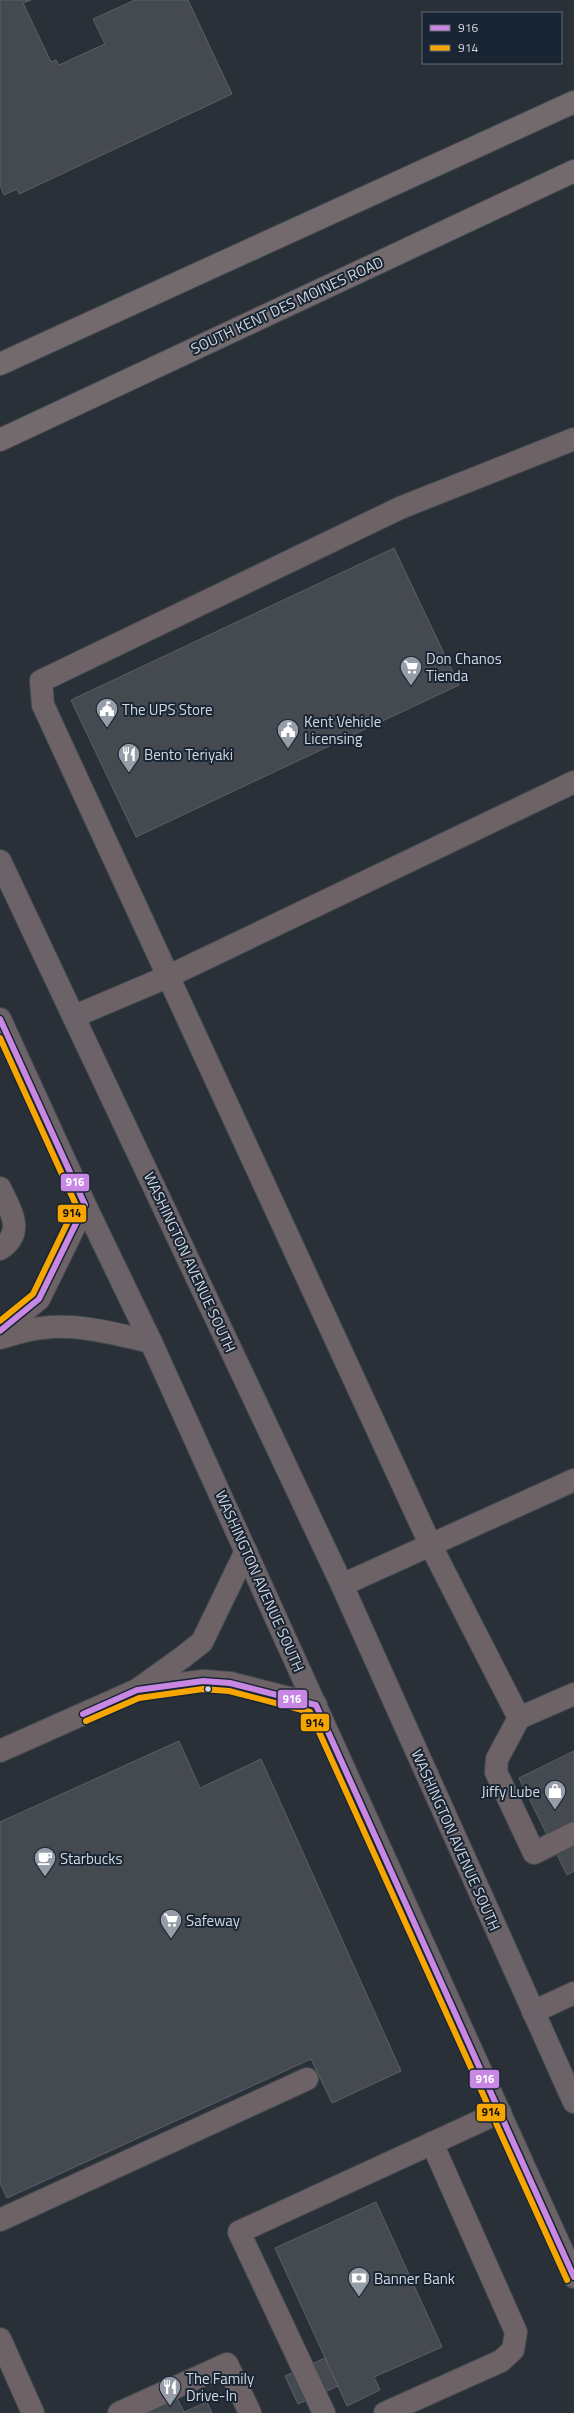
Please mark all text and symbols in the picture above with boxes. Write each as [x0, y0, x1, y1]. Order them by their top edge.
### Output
legend [422, 12, 562, 64]
text: 916 [458, 18, 478, 37]
text: 914 [458, 38, 478, 57]
street label: SOUTH KENT DES MOINES ROAD [187, 250, 387, 360]
place label: Don Chanos Tienda [426, 647, 502, 687]
supermarket icon: Don Chanos Tienda [398, 654, 424, 687]
public building icon: The UPS Store [94, 696, 120, 729]
place label: The UPS Store [122, 698, 213, 721]
place label: Kent Vehicle Licensing [304, 710, 381, 750]
public building icon: Kent Vehicle Licensing [275, 717, 301, 750]
restaurant icon: Bento Teriyaki [116, 741, 142, 774]
place label: Bento Teriyaki [144, 743, 233, 766]
street label: WASHINGTON AVENUE SOUTH [138, 1168, 242, 1356]
line badge: 916 [60, 1173, 90, 1192]
text: 916 [66, 1174, 84, 1190]
line badge: 914 [57, 1204, 87, 1223]
text: 914 [63, 1205, 81, 1221]
street label: WASHINGTON AVENUE SOUTH [209, 1486, 311, 1676]
unlabelled marker [203, 1684, 213, 1694]
line badge: 916 [277, 1689, 308, 1709]
text: 916 [283, 1691, 301, 1707]
line badge: 914 [300, 1713, 330, 1732]
text: 914 [306, 1715, 324, 1731]
street label: WASHINGTON AVENUE SOUTH [405, 1745, 507, 1935]
shop icon: Jiffy Lube [542, 1778, 568, 1811]
place label: Jiffy Lube [481, 1780, 540, 1803]
cafe icon: Starbucks [32, 1845, 58, 1878]
place label: Starbucks [60, 1847, 123, 1870]
supermarket icon: Safeway [158, 1907, 184, 1940]
place label: Safeway [186, 1909, 240, 1932]
line badge: 916 [469, 2069, 500, 2089]
text: 916 [476, 2071, 494, 2087]
line badge: 914 [476, 2103, 506, 2122]
text: 914 [482, 2104, 500, 2120]
bank icon: Banner Bank [346, 2265, 372, 2298]
place label: Banner Bank [374, 2267, 455, 2290]
place label: The Family Drive-In [186, 2367, 254, 2407]
restaurant icon: The Family Drive-In [157, 2374, 183, 2407]

